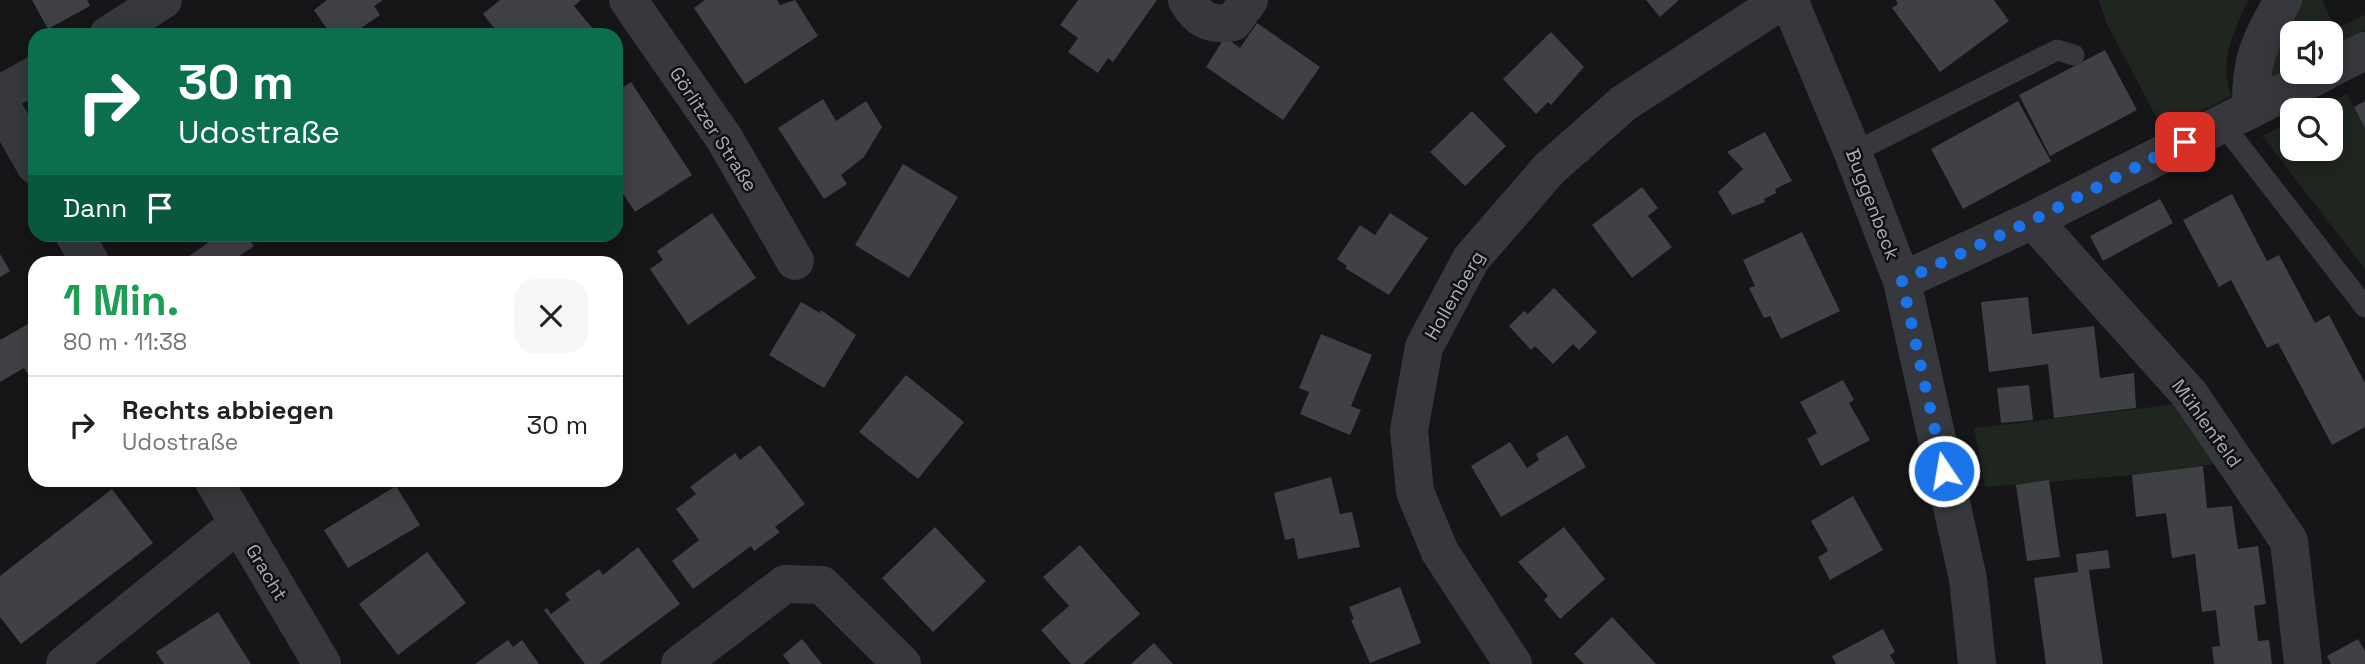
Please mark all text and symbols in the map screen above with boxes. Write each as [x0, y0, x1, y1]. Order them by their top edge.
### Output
map controls [2280, 21, 2343, 161]
button: sound [2280, 21, 2343, 84]
text: 30 m [178, 51, 294, 113]
icon: right [63, 56, 154, 147]
street label: Görlitzer Straße [664, 62, 763, 196]
button: search [2280, 98, 2343, 161]
text: Udostraße [178, 112, 340, 152]
pin [2155, 112, 2215, 172]
icon: arrive [2166, 123, 2204, 161]
street label: Buggenbeck [1840, 145, 1905, 263]
icon: arrive [141, 189, 179, 227]
text: Dann [63, 191, 127, 225]
street label: Hollenberg [1419, 246, 1490, 344]
text: 1 Min. [63, 274, 179, 327]
button: close [514, 279, 588, 353]
text: 80 m · 11:38 [63, 327, 187, 357]
street label: Mühlenfeld [2166, 374, 2247, 472]
text: Rechts abbiegen [122, 393, 334, 427]
icon: right [63, 406, 101, 444]
text: 30 m [527, 408, 588, 442]
text: Udostraße [122, 427, 238, 457]
position arrow [1907, 434, 1981, 508]
street label: Gracht [240, 539, 293, 605]

